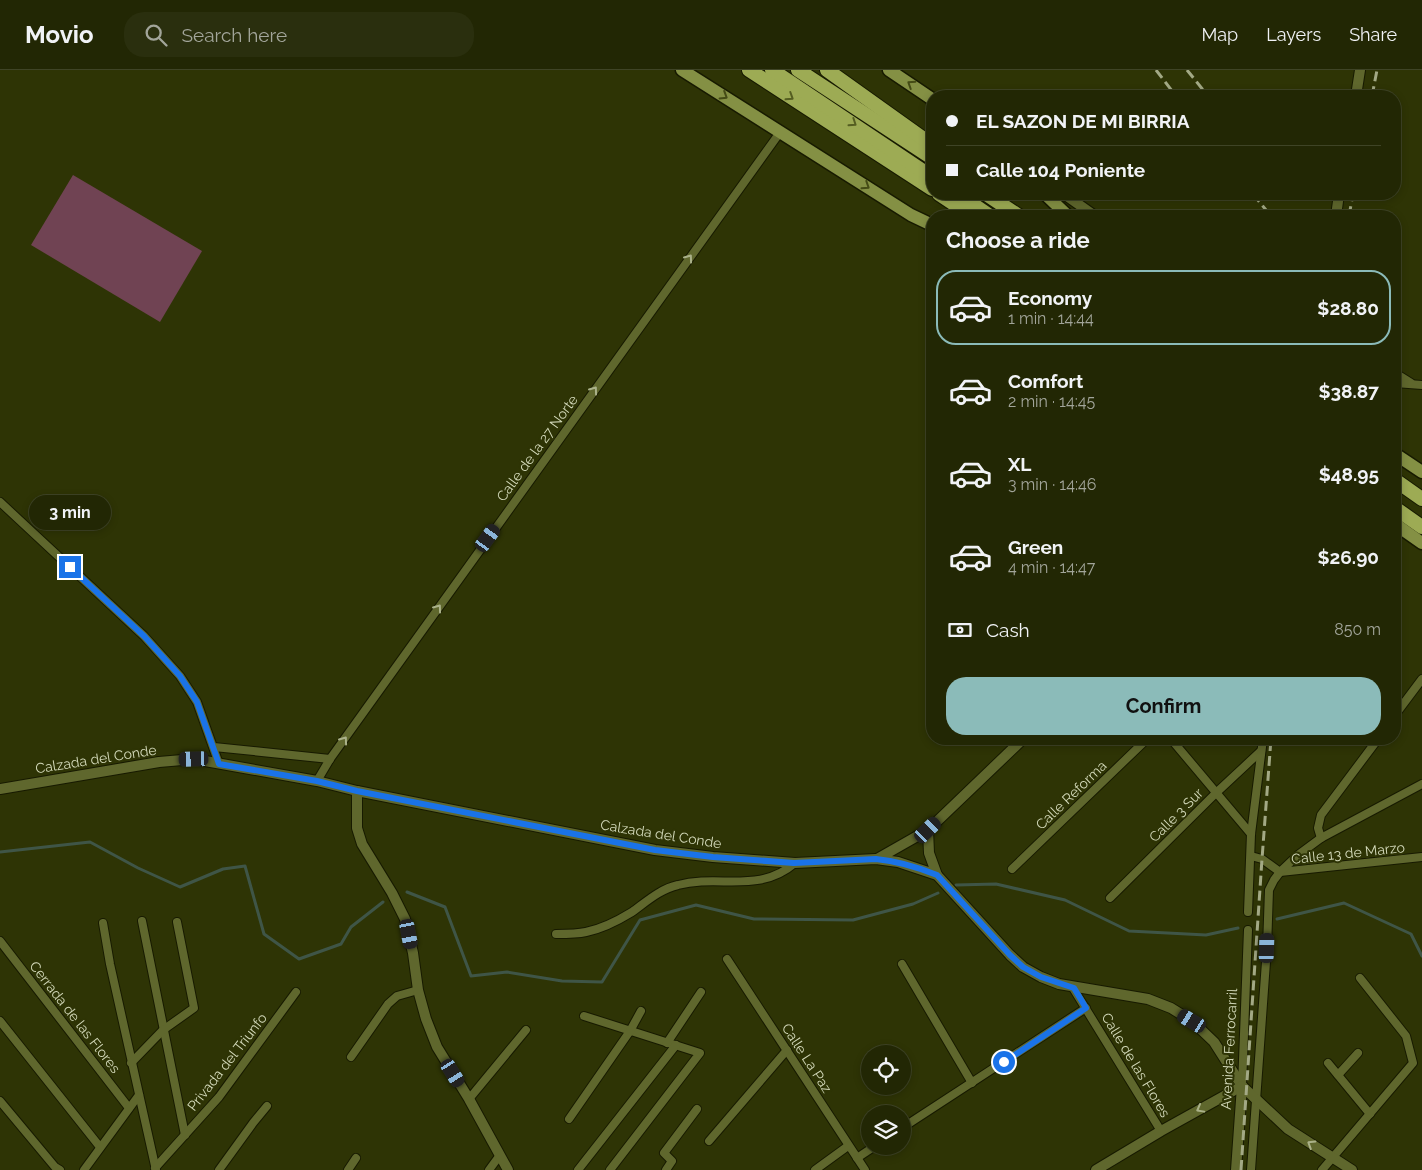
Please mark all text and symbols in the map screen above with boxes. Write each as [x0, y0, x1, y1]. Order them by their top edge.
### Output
search box [124, 12, 474, 57]
text: Movio [25, 20, 94, 49]
icon: search [142, 21, 170, 49]
text: Search here [182, 24, 287, 46]
text: Map [1202, 24, 1238, 45]
text: Layers [1266, 24, 1321, 45]
text: Share [1349, 24, 1397, 45]
one-way arrow [907, 81, 916, 90]
one-way arrow [718, 89, 727, 99]
one-way arrow [784, 90, 793, 100]
text: EL SAZON DE MI BIRRIA [976, 110, 1190, 132]
one-way arrow [847, 117, 857, 126]
text: Calle 104 Poniente [976, 159, 1145, 181]
one-way arrow [860, 180, 869, 190]
text: Choose a ride [946, 227, 1090, 253]
one-way arrow [683, 254, 692, 264]
icon: car [948, 285, 993, 330]
text: Economy [1008, 287, 1092, 309]
text: $28.80 [1317, 297, 1379, 319]
text: 1 min · 14:44 [1008, 309, 1094, 328]
icon: car [948, 368, 993, 413]
text: Comfort [1008, 370, 1083, 392]
text: $38.87 [1319, 380, 1379, 402]
one-way arrow [588, 386, 597, 396]
street label: Calle de la 27 Norte [493, 392, 581, 504]
text: 2 min · 14:45 [1008, 392, 1095, 411]
icon: car [948, 451, 993, 496]
text: XL [1008, 453, 1031, 475]
text: $48.95 [1319, 463, 1379, 485]
text: 3 min · 14:46 [1008, 475, 1096, 494]
callout: 3 min [29, 494, 111, 530]
text: 3 min [49, 503, 91, 522]
car [473, 521, 502, 555]
icon: car [948, 534, 993, 579]
text: Green [1008, 536, 1063, 558]
text: $26.90 [1318, 546, 1379, 568]
route end [59, 556, 81, 578]
text: 4 min · 14:47 [1008, 558, 1095, 577]
one-way arrow [432, 604, 442, 613]
icon: cash [946, 616, 974, 644]
text: Cash [986, 619, 1030, 641]
text: 850 m [1334, 620, 1381, 639]
button: Confirm [946, 677, 1381, 735]
one-way arrow [338, 736, 347, 746]
street label: Calzada del Conde [34, 742, 158, 776]
car [178, 751, 209, 767]
street label: Calle Reforma [1032, 757, 1110, 833]
street label: Calle 3 Sur [1146, 785, 1206, 845]
car [911, 814, 944, 846]
street label: Calzada del Conde [599, 817, 723, 851]
street label: Calle 13 de Marzo [1290, 839, 1406, 867]
car [398, 918, 419, 950]
car [1258, 933, 1275, 963]
street label: Cerrada de las Flores [26, 958, 124, 1076]
street label: Avenida Ferrocarril [1218, 988, 1240, 1110]
car [1175, 1007, 1208, 1035]
street label: Privada del Triunfo [184, 1010, 270, 1114]
street label: Calle de las Flores [1099, 1010, 1174, 1120]
street label: Calle La Paz [779, 1020, 835, 1096]
map controls [861, 1045, 911, 1155]
button: locate [861, 1045, 911, 1095]
route start [993, 1051, 1015, 1073]
car [438, 1056, 467, 1090]
one-way arrow [1196, 1103, 1205, 1113]
button: layers [861, 1105, 911, 1155]
one-way arrow [1308, 1140, 1317, 1150]

